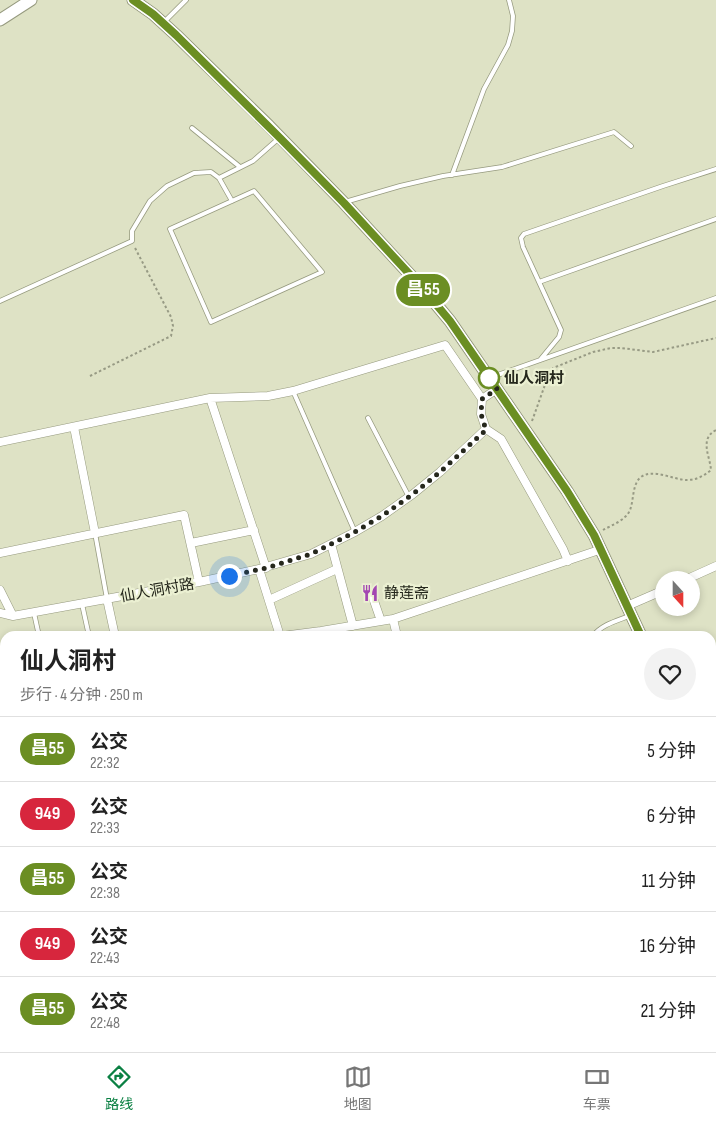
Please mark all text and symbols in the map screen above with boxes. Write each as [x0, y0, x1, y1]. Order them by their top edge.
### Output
line badge: 昌55 [394, 274, 452, 306]
text: 昌55 [406, 279, 440, 300]
marker: 仙人洞村 [478, 367, 500, 389]
place label: 仙人洞村 [504, 369, 564, 388]
your location [217, 564, 242, 589]
north arrow [655, 571, 700, 616]
map controls [655, 571, 700, 616]
street label: 仙人洞村路 [118, 575, 196, 606]
restaurant icon: 静莲斋 [360, 583, 380, 603]
place label: 静莲斋 [384, 584, 429, 603]
text: 仙人洞村 [20, 647, 116, 676]
button: heart [644, 648, 696, 700]
text: 步行 · 4 分钟 · 250 m [20, 686, 143, 705]
text: 公交 [90, 731, 128, 754]
text: 昌55 [31, 738, 64, 759]
text: 5 分钟 [647, 740, 696, 763]
text: 22:32 [90, 754, 120, 773]
text: 公交 [90, 796, 128, 819]
text: 949 [35, 803, 60, 824]
text: 6 分钟 [647, 805, 696, 828]
text: 22:33 [90, 819, 120, 838]
text: 公交 [90, 861, 128, 884]
text: 昌55 [31, 868, 64, 889]
text: 11 分钟 [642, 870, 696, 893]
text: 22:38 [90, 884, 120, 903]
text: 公交 [90, 926, 128, 949]
text: 949 [35, 933, 60, 954]
text: 16 分钟 [640, 935, 696, 958]
text: 22:43 [90, 949, 120, 968]
text: 公交 [90, 991, 128, 1014]
text: 昌55 [31, 998, 64, 1019]
text: 21 分钟 [640, 1000, 696, 1023]
text: 22:48 [90, 1014, 120, 1033]
tab: 路线 [105, 1063, 133, 1113]
tab: 地图 [344, 1063, 372, 1113]
tab: 车票 [583, 1063, 611, 1113]

